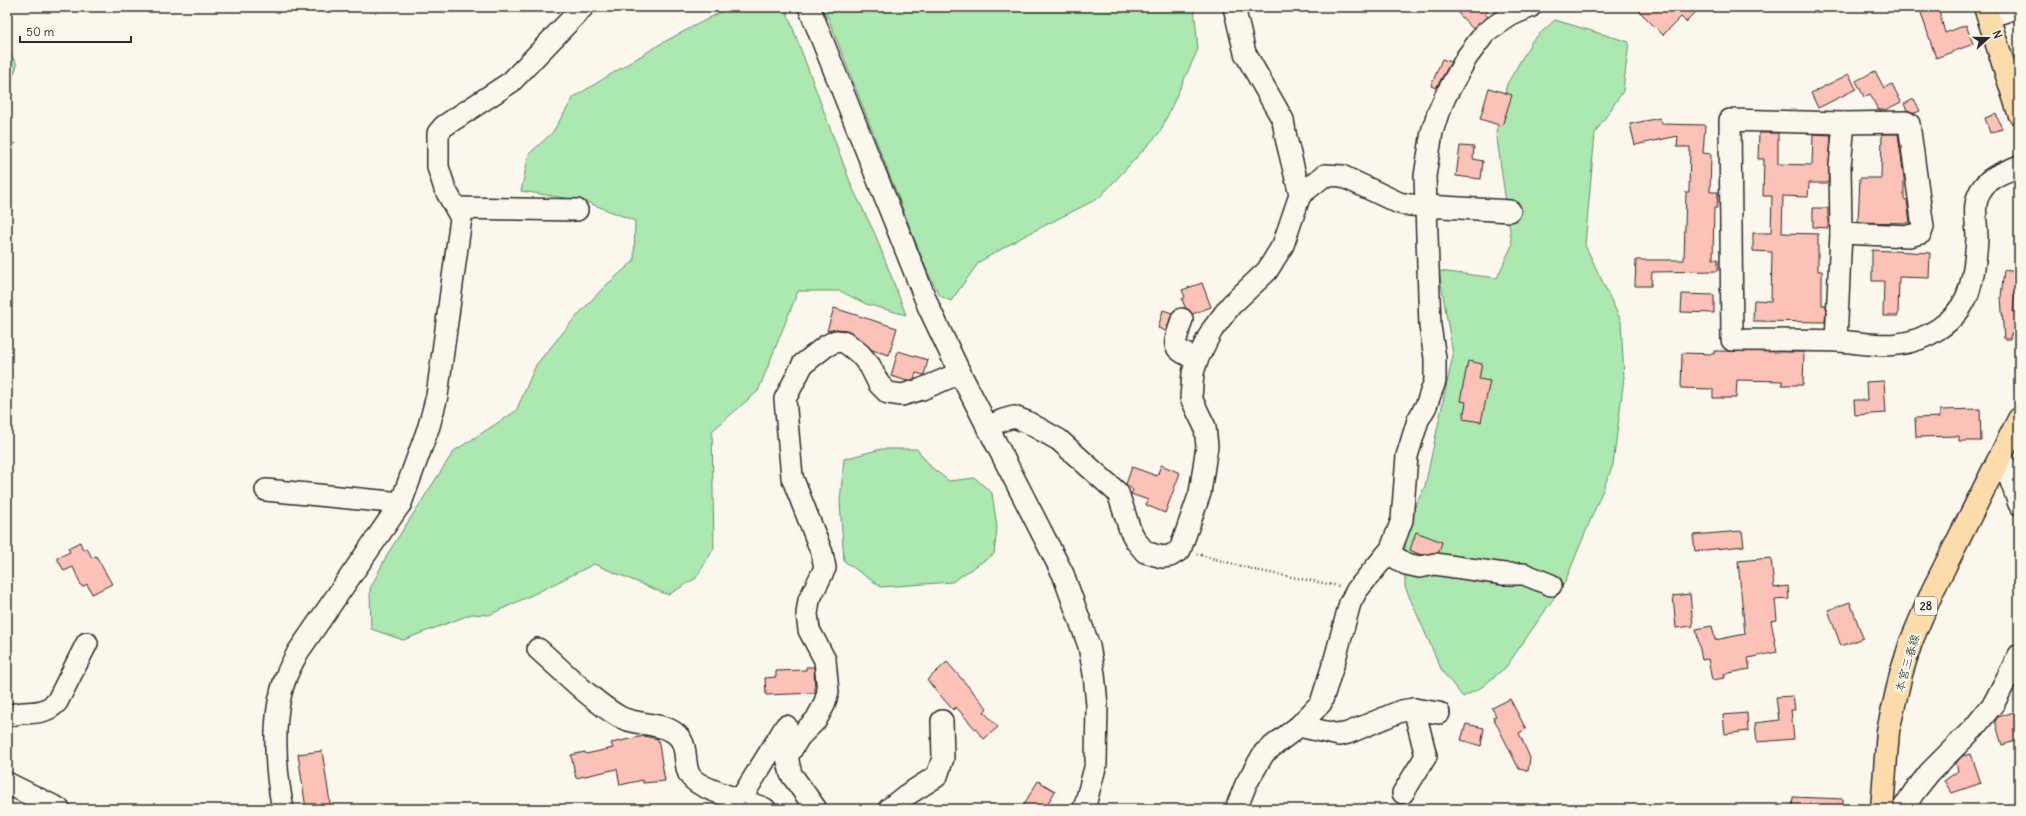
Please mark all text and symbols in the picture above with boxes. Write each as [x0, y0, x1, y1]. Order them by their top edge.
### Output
scale bar [20, 18, 131, 44]
north arrow [1968, 18, 2008, 58]
text: 50 m [26, 24, 55, 39]
text: N [1989, 28, 2005, 40]
road number: 28 [1915, 597, 1937, 615]
street label: 本宮三春線 [1892, 632, 1922, 694]

